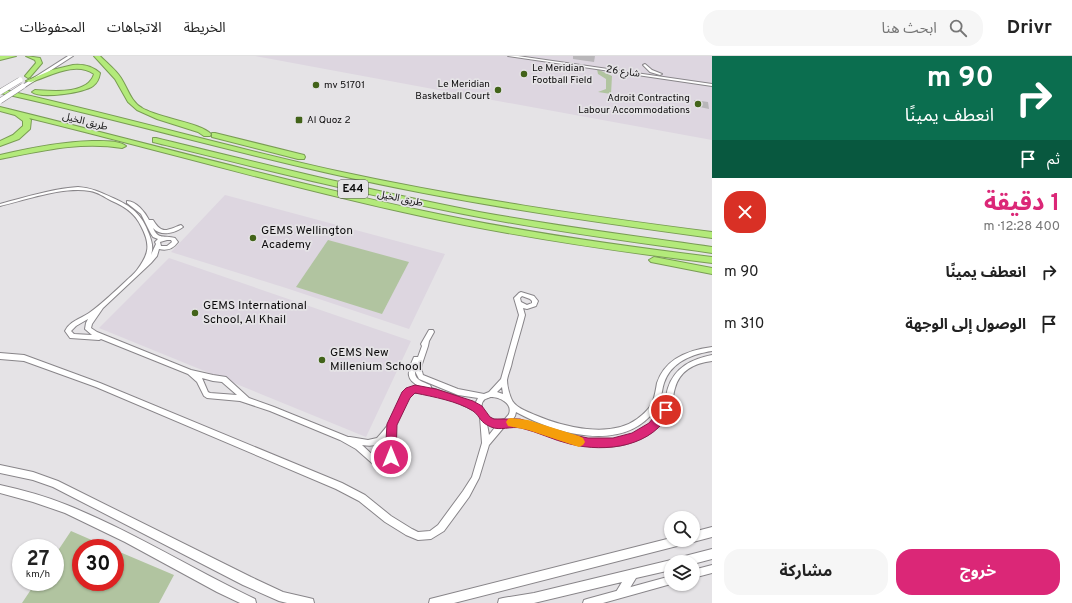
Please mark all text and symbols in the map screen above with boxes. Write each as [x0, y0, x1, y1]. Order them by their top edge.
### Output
search box [703, 10, 983, 46]
text: Drivr [1007, 16, 1052, 40]
icon: search [947, 17, 969, 39]
text: المحفوظات [20, 20, 85, 37]
text: الاتجاهات [107, 20, 162, 37]
text: الخريطة [184, 20, 226, 37]
text: ابحث هنا [882, 20, 937, 39]
text: 90 m [927, 61, 994, 97]
place label: Le Meridian Football Field [532, 62, 592, 87]
street label: شارع 26 [605, 63, 641, 81]
marker: Le Meridian Football Field [519, 69, 529, 79]
icon: right [1008, 72, 1060, 124]
place label: Le Meridian Basketball Court [415, 78, 490, 103]
place label: mv 51701 [324, 79, 365, 92]
marker: mv 51701 [311, 80, 321, 90]
marker: Le Meridian Basketball Court [493, 85, 503, 95]
place label: Adroit Contracting Labour Accommodations [578, 92, 690, 117]
marker: Adroit Contracting Labour Accommodations [693, 99, 703, 109]
text: انعطف يمينًا [905, 105, 994, 128]
street label: طريق الخيل [61, 110, 109, 134]
place label: Al Quoz 2 [307, 114, 351, 127]
marker: Al Quoz 2 [294, 115, 304, 125]
icon: arrive [1017, 148, 1039, 170]
text: ثم [1047, 151, 1060, 170]
road number: E44 [338, 180, 368, 198]
street label: طريق الخيل [376, 188, 424, 210]
text: 1 دقيقة [984, 189, 1060, 219]
button: close [724, 191, 766, 233]
text: 400 m · 12:28 [984, 219, 1060, 235]
place label: GEMS Wellington Academy [261, 223, 353, 253]
marker: GEMS Wellington Academy [248, 233, 258, 243]
icon: right [1038, 261, 1060, 283]
text: 90 m [724, 263, 759, 282]
text: انعطف يمينًا [946, 264, 1026, 283]
place label: GEMS International School, Al Khail [203, 298, 307, 328]
marker: GEMS International School, Al Khail [190, 308, 200, 318]
icon: arrive [1038, 313, 1060, 335]
text: 310 m [724, 315, 764, 334]
text: الوصول إلى الوجهة [905, 316, 1026, 335]
place label: GEMS New Millenium School [330, 345, 422, 375]
marker: GEMS New Millenium School [317, 355, 327, 365]
pin [649, 393, 683, 427]
icon: arrive [655, 399, 677, 421]
position arrow [370, 436, 412, 478]
map controls [664, 511, 700, 591]
button: search [664, 511, 700, 547]
speed limit sign: 30 [72, 539, 124, 591]
text: 27 [27, 547, 49, 573]
button: مشاركة [724, 549, 888, 595]
button: خروج [896, 549, 1060, 595]
button: layers [664, 555, 700, 591]
text: km/h [26, 568, 50, 581]

